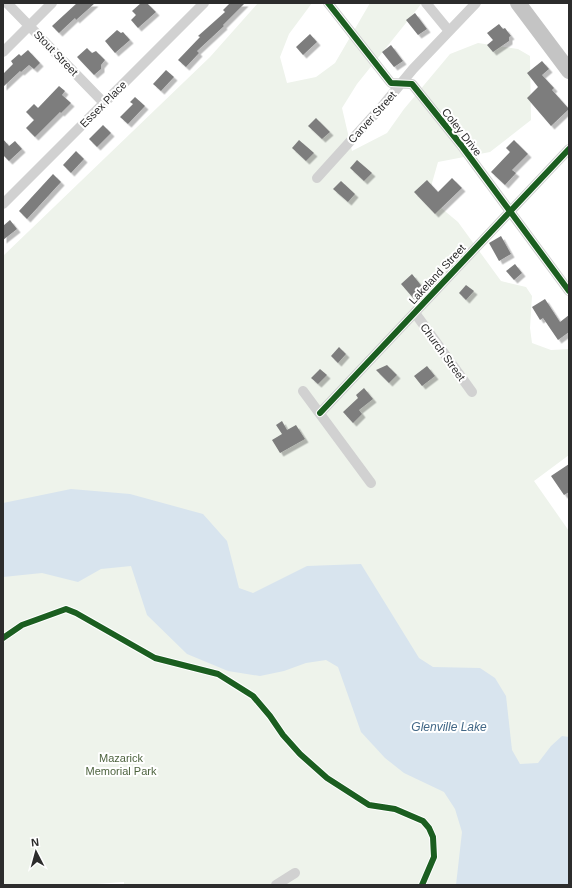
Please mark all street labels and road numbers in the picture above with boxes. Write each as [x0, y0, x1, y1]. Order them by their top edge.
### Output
street label: Stout Street [32, 28, 80, 78]
street label: Essex Place [77, 78, 129, 130]
street label: Carver Street [346, 89, 398, 145]
street label: Coley Drive [440, 106, 484, 158]
street label: Lakeland Street [406, 242, 468, 306]
street label: Church Street [418, 321, 468, 383]

